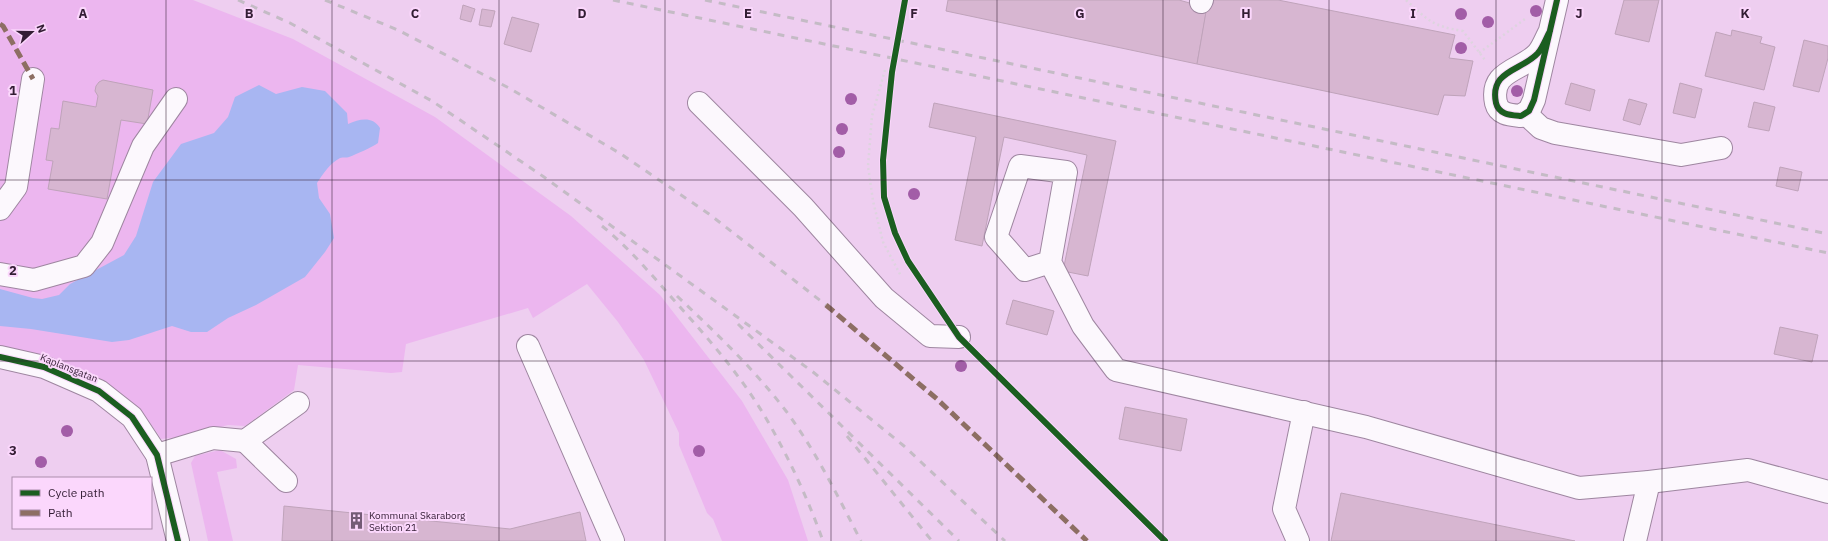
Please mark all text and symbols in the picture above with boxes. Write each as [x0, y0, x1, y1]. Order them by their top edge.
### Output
text: A [79, 5, 88, 22]
text: B [245, 5, 254, 22]
text: C [411, 5, 420, 22]
text: D [577, 5, 587, 22]
text: E [744, 5, 752, 22]
text: F [910, 5, 918, 22]
text: G [1075, 5, 1085, 22]
text: H [1241, 5, 1251, 22]
text: I [1410, 5, 1416, 22]
text: J [1575, 5, 1583, 22]
text: K [1740, 5, 1750, 22]
north arrow [12, 12, 52, 52]
text: N [33, 22, 49, 35]
text: 1 [9, 82, 17, 99]
text: 2 [9, 262, 17, 279]
street label: Kaplansgatan [38, 351, 100, 385]
text: 3 [9, 442, 17, 459]
legend [12, 477, 152, 529]
text: Cycle path [48, 485, 105, 500]
text: Path [48, 505, 73, 520]
place label: Kommunal Skaraborg Sektion 21 [369, 509, 466, 534]
building icon: Kommunal Skaraborg Sektion 21 [346, 511, 366, 531]

